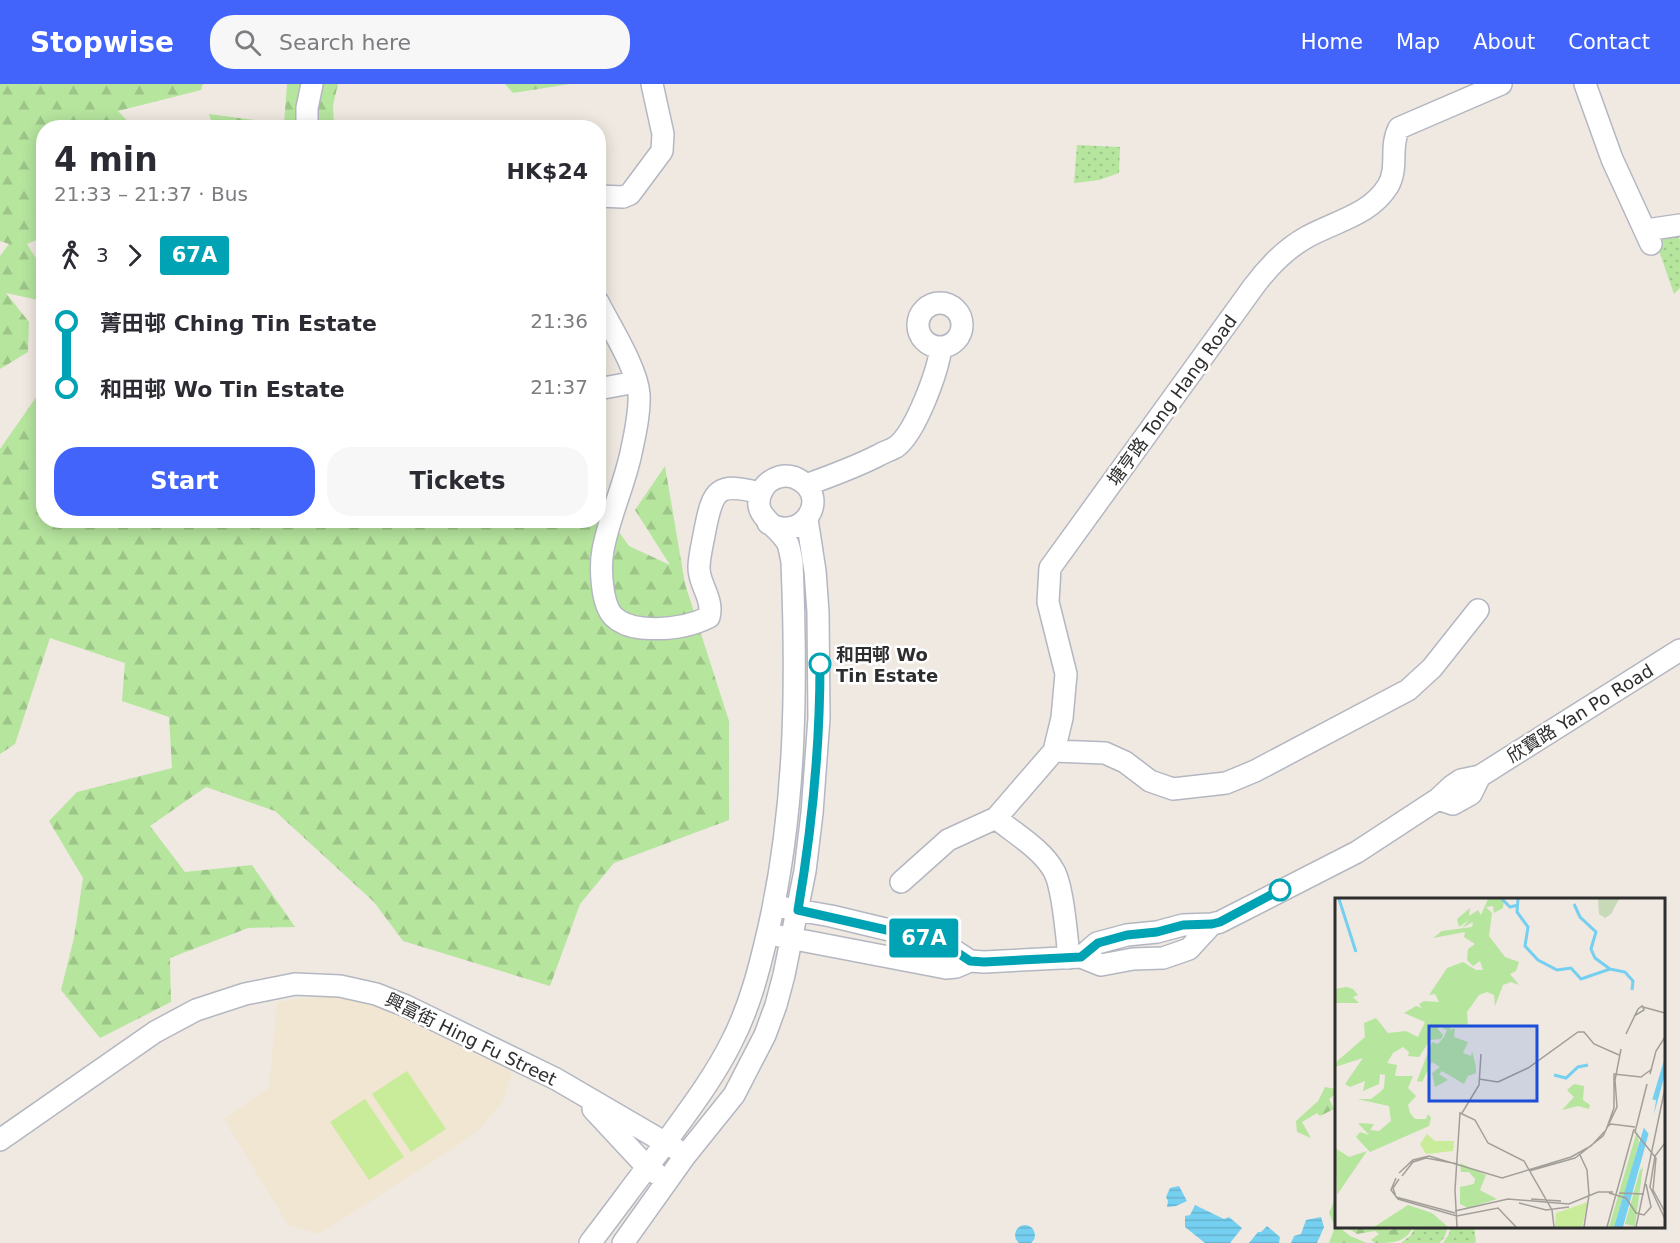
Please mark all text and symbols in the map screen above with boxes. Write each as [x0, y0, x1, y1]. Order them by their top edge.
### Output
search box [210, 15, 630, 69]
text: Stopwise [30, 26, 174, 59]
icon: search [231, 26, 264, 59]
text: Search here [279, 30, 411, 55]
text: Home [1301, 30, 1363, 54]
text: Map [1396, 30, 1440, 54]
text: About [1473, 30, 1535, 54]
text: Contact [1568, 30, 1650, 54]
text: 4 min [54, 140, 158, 179]
text: HK$24 [507, 159, 588, 184]
text: 21:33 – 21:37 · Bus [54, 182, 248, 206]
icon: walk [54, 239, 87, 272]
icon: forward [118, 239, 151, 272]
text: 3 [96, 243, 109, 267]
text: 67A [172, 243, 217, 267]
text: 21:36 [530, 309, 588, 333]
text: 菁田邨 Ching Tin Estate [100, 311, 377, 336]
street label: 塘亨路 Tong Hang Road [1103, 311, 1241, 489]
text: 21:37 [530, 375, 588, 399]
text: 和田邨 Wo Tin Estate [100, 377, 345, 402]
button: Start [54, 447, 315, 516]
button: Tickets [327, 447, 588, 516]
place label: 和田邨 Wo Tin Estate [836, 644, 938, 686]
marker: 和田邨 Wo Tin Estate [809, 653, 831, 675]
street label: 欣寶路 Yan Po Road [1503, 659, 1657, 767]
unlabelled marker [1269, 879, 1291, 901]
inset map [1335, 898, 1665, 1228]
line badge: 67A [890, 918, 958, 958]
text: 67A [901, 926, 947, 950]
street label: 興富街 Hing Fu Street [382, 988, 560, 1090]

